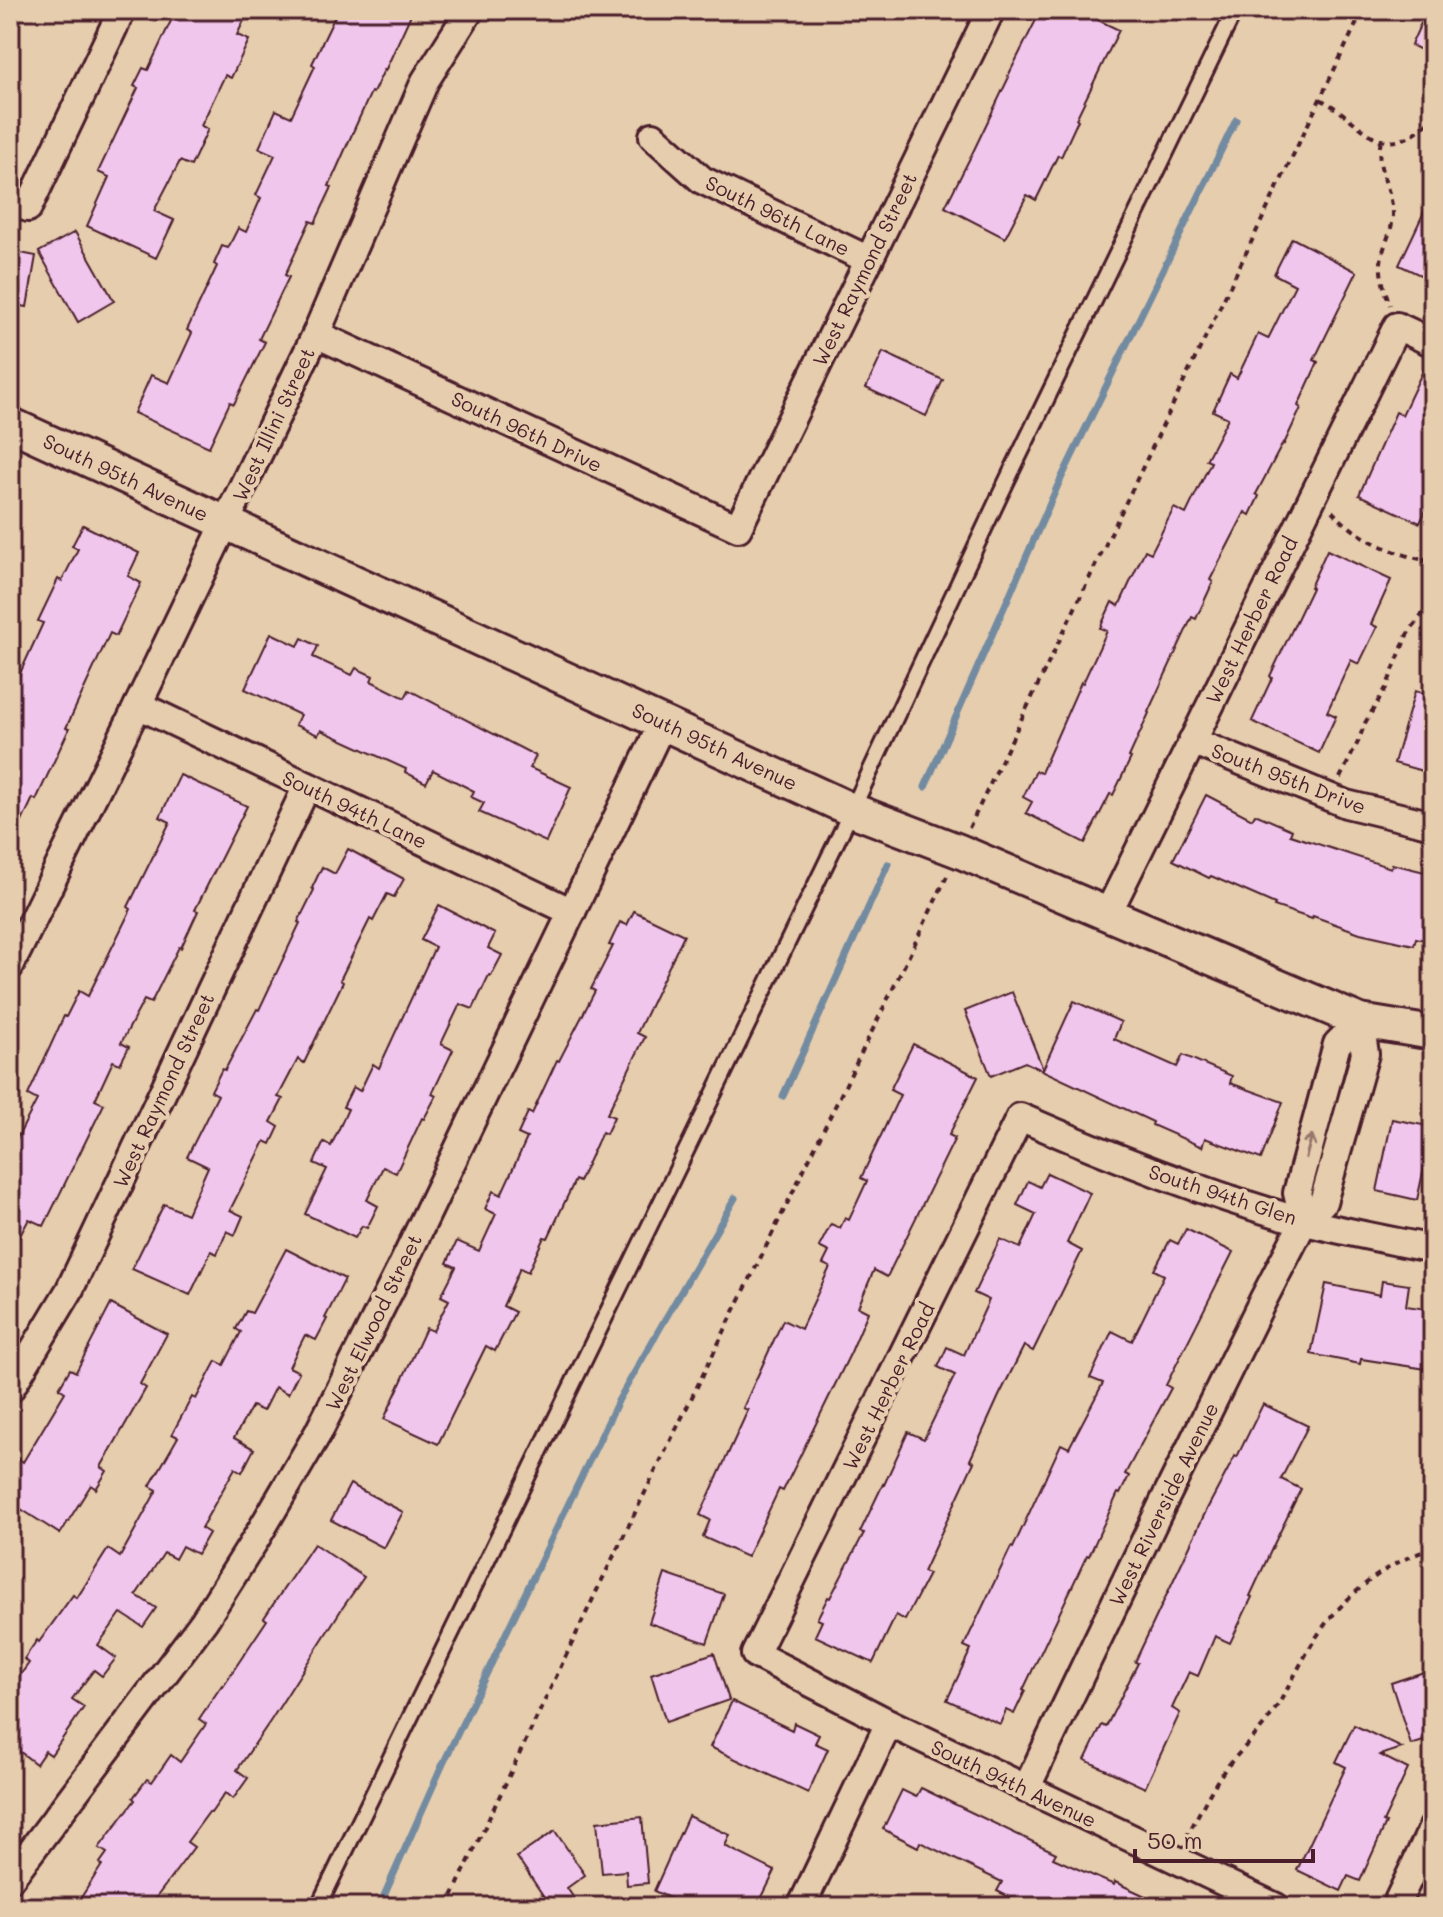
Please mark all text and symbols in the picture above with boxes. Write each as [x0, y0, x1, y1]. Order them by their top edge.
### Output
street label: West Raymond Street [806, 168, 922, 370]
street label: South 96th Lane [702, 169, 854, 261]
street label: West Illini Street [226, 343, 320, 505]
street label: South 96th Drive [447, 385, 607, 477]
street label: South 95th Avenue [39, 427, 213, 527]
street label: West Herber Road [1199, 532, 1303, 708]
street label: South 95th Avenue [628, 696, 802, 796]
street label: South 95th Drive [1208, 737, 1370, 819]
street label: South 94th Lane [278, 764, 432, 854]
street label: West Raymond Street [106, 988, 220, 1192]
one-way arrow [1303, 1134, 1318, 1160]
street label: South 94th Glen [1146, 1158, 1300, 1230]
street label: West Elwood Street [319, 1229, 427, 1415]
street label: West Herber Road [836, 1298, 940, 1474]
street label: West Riverside Avenue [1102, 1398, 1224, 1610]
street label: South 94th Avenue [927, 1733, 1101, 1833]
scale bar [1135, 1813, 1313, 1863]
text: 50 m [1147, 1824, 1203, 1855]

